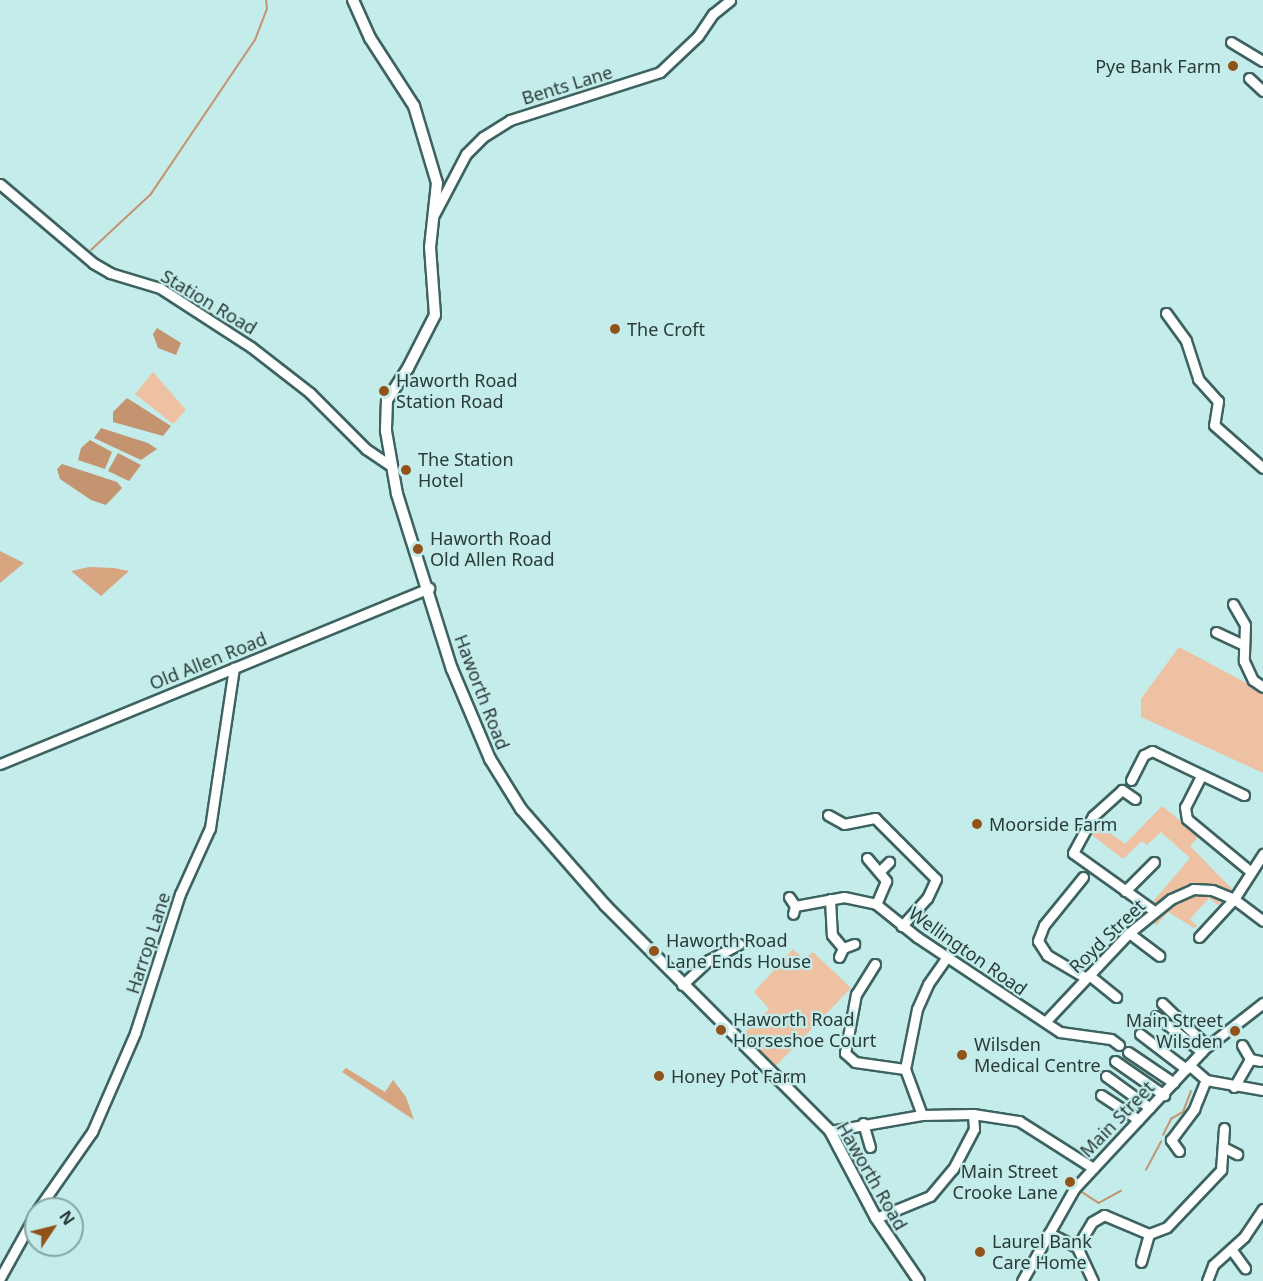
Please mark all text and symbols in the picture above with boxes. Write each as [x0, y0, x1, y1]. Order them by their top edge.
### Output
place label: Pye Bank Farm [1095, 55, 1221, 77]
marker: Pye Bank Farm [1226, 59, 1240, 73]
street label: Bents Lane [519, 61, 615, 109]
street label: Station Road [157, 265, 261, 339]
place label: The Croft [627, 318, 705, 340]
marker: The Croft [608, 322, 622, 336]
place label: Haworth Road Station Road [396, 370, 517, 412]
marker: Haworth Road Station Road [377, 384, 391, 398]
place label: The Station Hotel [418, 449, 514, 492]
marker: The Station Hotel [399, 463, 413, 477]
place label: Haworth Road Old Allen Road [430, 528, 554, 570]
marker: Haworth Road Old Allen Road [411, 542, 425, 556]
street label: Old Allen Road [146, 628, 270, 694]
street label: Haworth Road [450, 631, 514, 753]
place label: Moorside Farm [989, 813, 1117, 835]
marker: Moorside Farm [970, 817, 984, 831]
street label: Harrop Lane [121, 890, 175, 996]
street label: Royd Street [1065, 895, 1149, 977]
street label: Wellington Road [905, 902, 1031, 1000]
place label: Haworth Road Lane Ends House [666, 930, 811, 972]
marker: Haworth Road Lane Ends House [647, 944, 661, 958]
place label: Haworth Road Horseshoe Court [733, 1009, 876, 1052]
place label: Main Street Wilsden [1126, 1010, 1223, 1052]
marker: Haworth Road Horseshoe Court [714, 1023, 728, 1037]
marker: Main Street Wilsden [1228, 1024, 1242, 1038]
place label: Wilsden Medical Centre [974, 1034, 1101, 1076]
marker: Wilsden Medical Centre [955, 1048, 969, 1062]
place label: Honey Pot Farm [671, 1065, 807, 1087]
marker: Honey Pot Farm [652, 1069, 666, 1083]
street label: Main Street [1075, 1077, 1159, 1161]
street label: Haworth Road [832, 1118, 912, 1234]
place label: Main Street Crooke Lane [953, 1161, 1058, 1204]
marker: Main Street Crooke Lane [1063, 1175, 1077, 1189]
north arrow [24, 1197, 84, 1257]
text: N [54, 1206, 80, 1229]
place label: Laurel Bank Care Home [992, 1231, 1092, 1274]
marker: Laurel Bank Care Home [973, 1245, 987, 1259]

